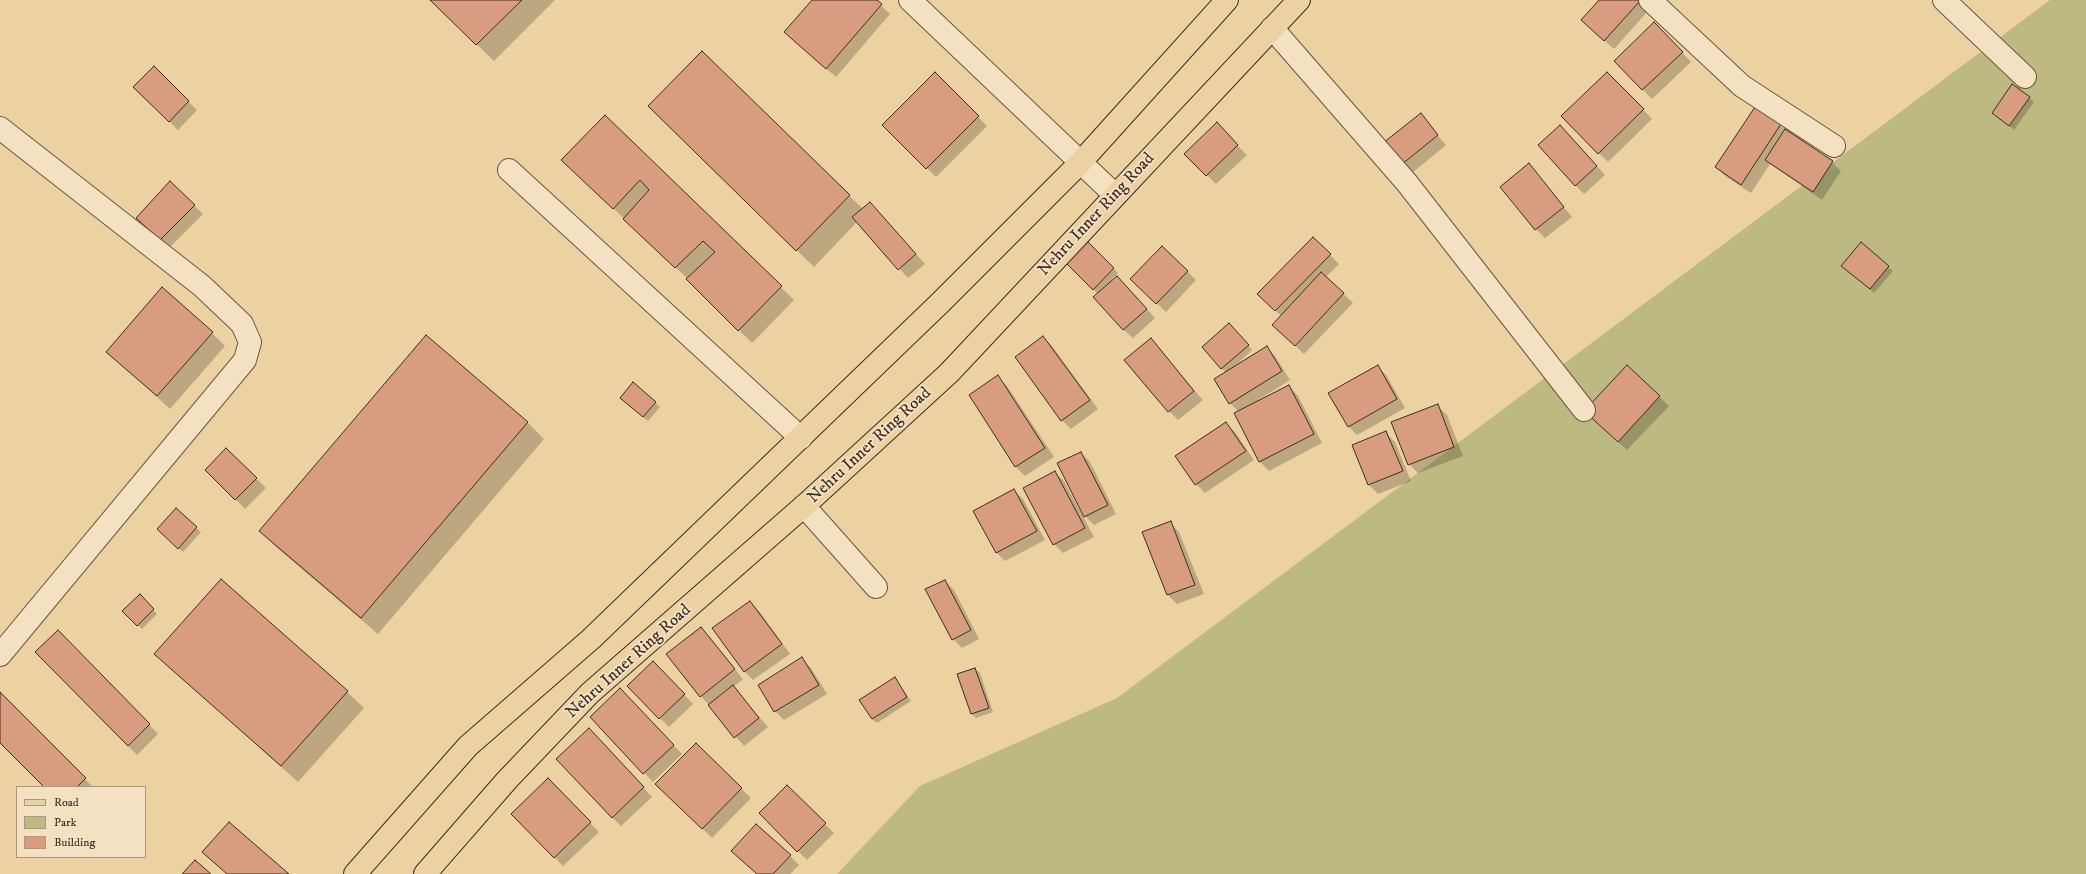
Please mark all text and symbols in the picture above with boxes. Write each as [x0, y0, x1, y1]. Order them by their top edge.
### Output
street label: Nehru Inner Ring Road [1035, 149, 1159, 281]
street label: Nehru Inner Ring Road [804, 384, 936, 508]
street label: Nehru Inner Ring Road [562, 600, 696, 724]
legend [16, 786, 146, 858]
text: Road [54, 795, 79, 810]
text: Park [54, 815, 76, 830]
text: Building [54, 835, 95, 850]

